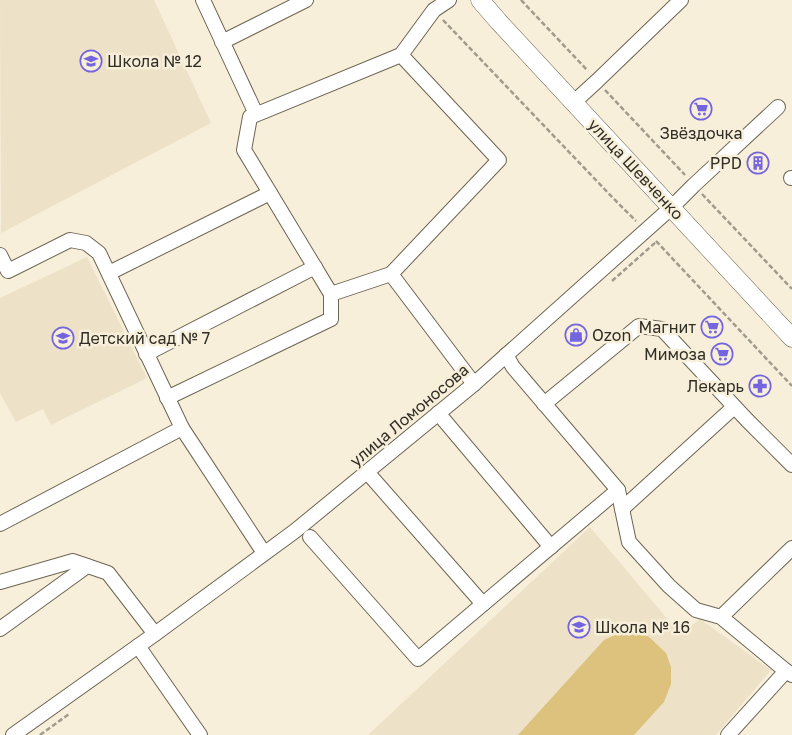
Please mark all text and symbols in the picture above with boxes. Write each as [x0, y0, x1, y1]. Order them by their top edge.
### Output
school or university icon: Школа № 12 [79, 49, 103, 73]
place label: Школа № 12 [107, 51, 202, 71]
supermarket icon: Звёздочка [689, 97, 713, 121]
street label: улица Шевченко [584, 114, 688, 224]
place label: Звёздочка [659, 123, 743, 143]
building icon: PPD [746, 151, 770, 175]
place label: PPD [710, 153, 742, 173]
supermarket icon: Магнит [700, 315, 724, 339]
place label: Магнит [638, 317, 696, 337]
shop icon: Ozon [564, 323, 588, 347]
place label: Ozon [592, 325, 631, 345]
school or university icon: Детский сад № 7 [51, 326, 75, 350]
place label: Детский сад № 7 [79, 328, 210, 348]
supermarket icon: Мимоза [710, 342, 734, 366]
place label: Мимоза [644, 344, 706, 364]
street label: улица Ломоносова [346, 360, 472, 470]
pharmacy icon: Лекарь [748, 374, 772, 398]
place label: Лекарь [687, 376, 744, 396]
school or university icon: Школа № 16 [567, 615, 591, 639]
place label: Школа № 16 [595, 617, 690, 637]

